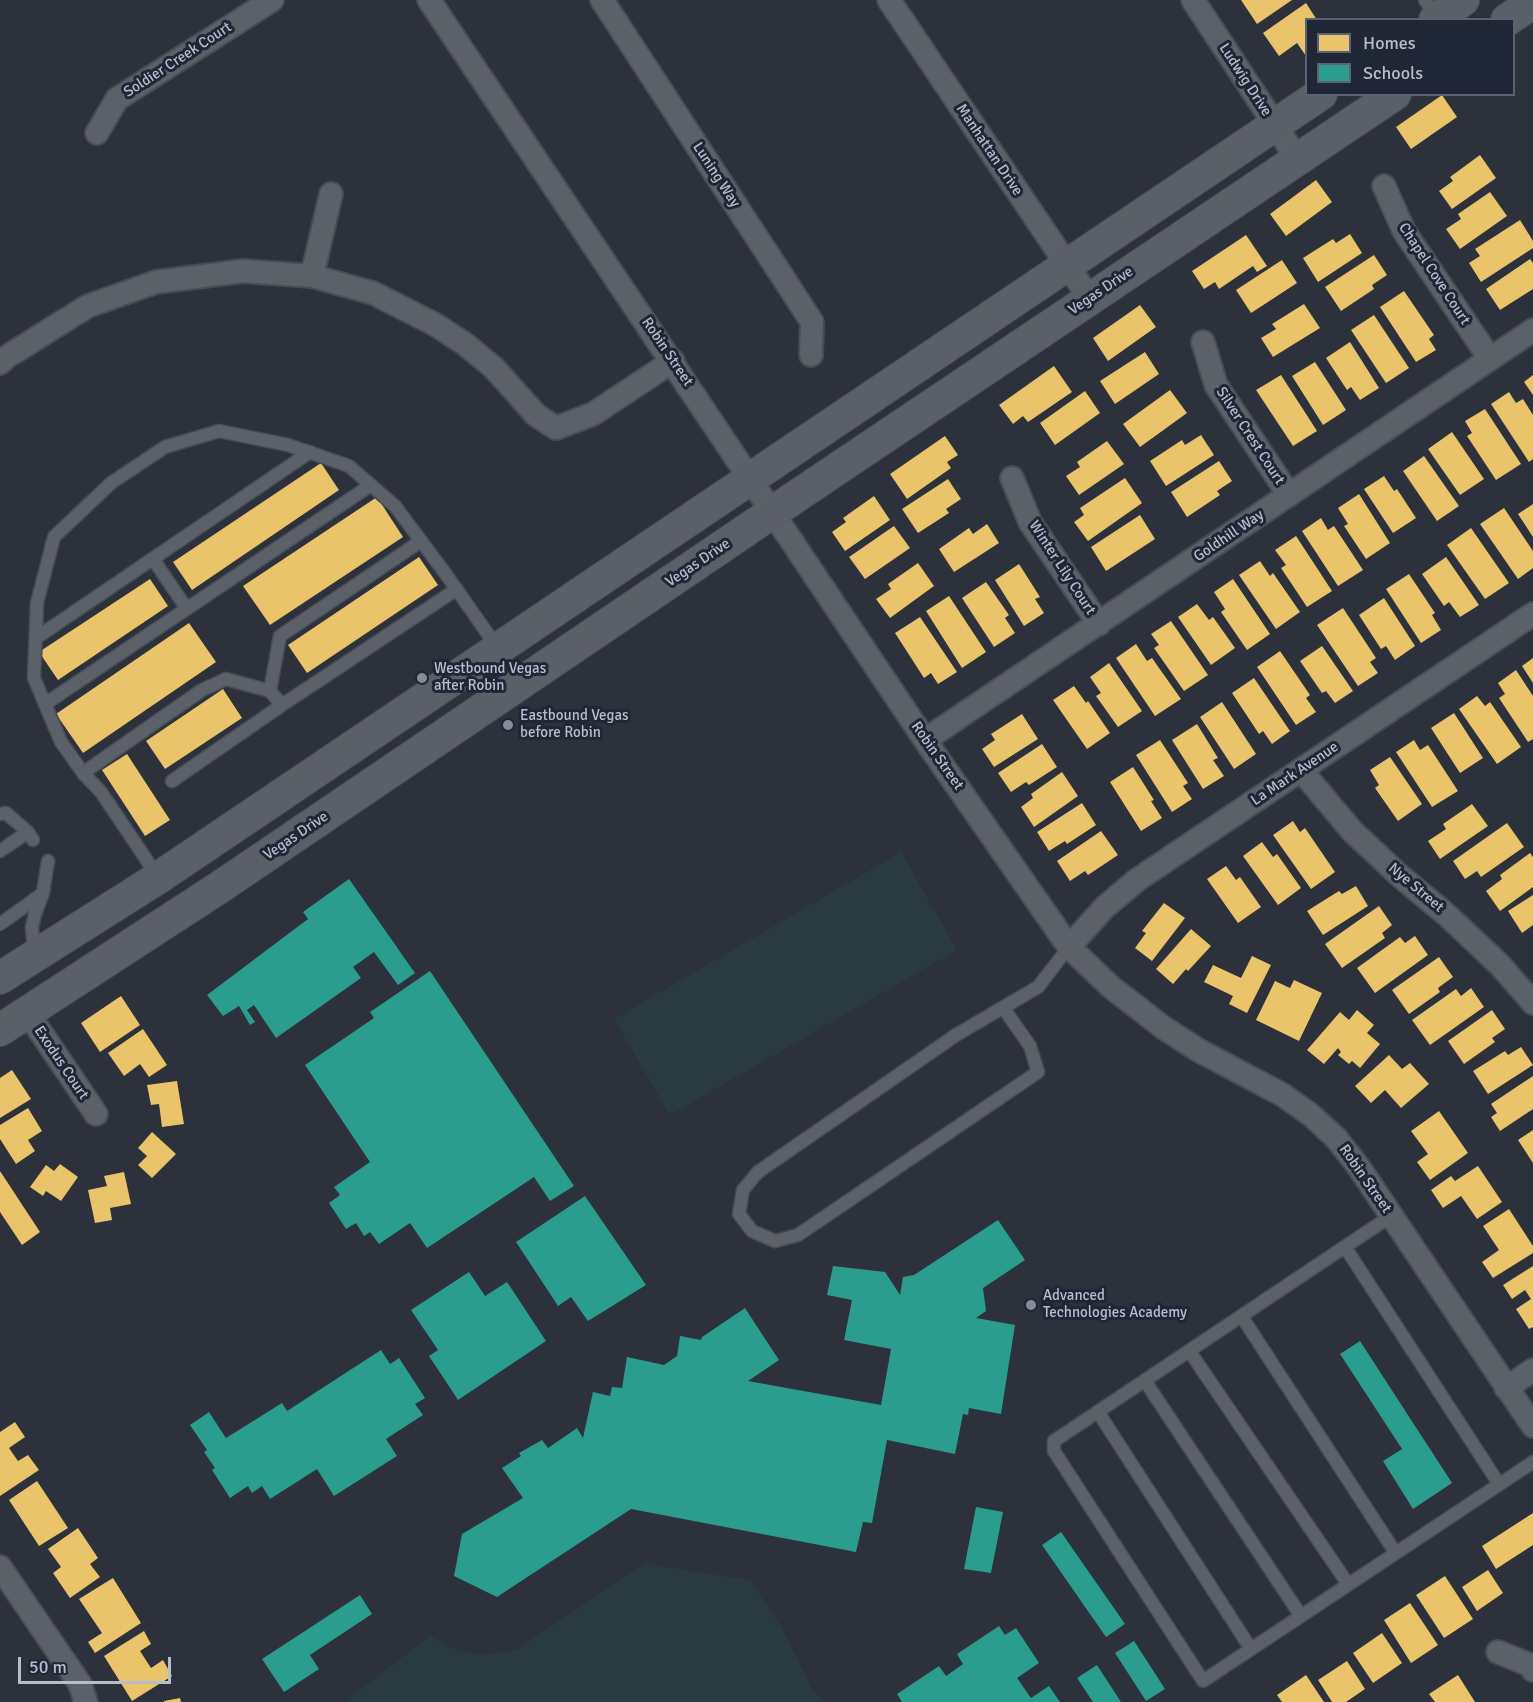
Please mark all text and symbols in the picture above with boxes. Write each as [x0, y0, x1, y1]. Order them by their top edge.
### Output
street label: Soldier Creek Court [121, 18, 235, 102]
legend [1305, 18, 1515, 96]
text: Homes [1363, 32, 1416, 54]
street label: Ludwig Drive [1215, 40, 1275, 120]
text: Schools [1363, 62, 1423, 84]
street label: Manhattan Drive [952, 101, 1026, 199]
street label: Luning Way [688, 139, 744, 211]
street label: Chapel Cove Court [1394, 220, 1474, 328]
street label: Vegas Drive [1065, 263, 1137, 319]
street label: Robin Street [637, 314, 697, 390]
street label: Silver Crest Court [1212, 384, 1288, 488]
street label: Goldhill Way [1191, 506, 1267, 566]
street label: Winter Lily Court [1025, 518, 1099, 618]
street label: Vegas Drive [662, 535, 734, 591]
place label: Westbound Vegas after Robin [434, 660, 546, 695]
marker: Westbound Vegas after Robin [415, 671, 429, 685]
place label: Eastbound Vegas before Robin [520, 707, 629, 742]
marker: Eastbound Vegas before Robin [501, 718, 515, 732]
street label: Robin Street [907, 718, 967, 794]
street label: La Mark Avenue [1248, 738, 1342, 810]
street label: Vegas Drive [260, 808, 332, 864]
street label: Nye Street [1385, 860, 1447, 916]
street label: Exodus Court [30, 1023, 92, 1103]
street label: Robin Street [1335, 1141, 1395, 1217]
place label: Advanced Technologies Academy [1043, 1287, 1187, 1322]
marker: Advanced Technologies Academy [1024, 1298, 1038, 1312]
scale bar [21, 1645, 174, 1683]
text: 50 m [29, 1656, 67, 1678]

